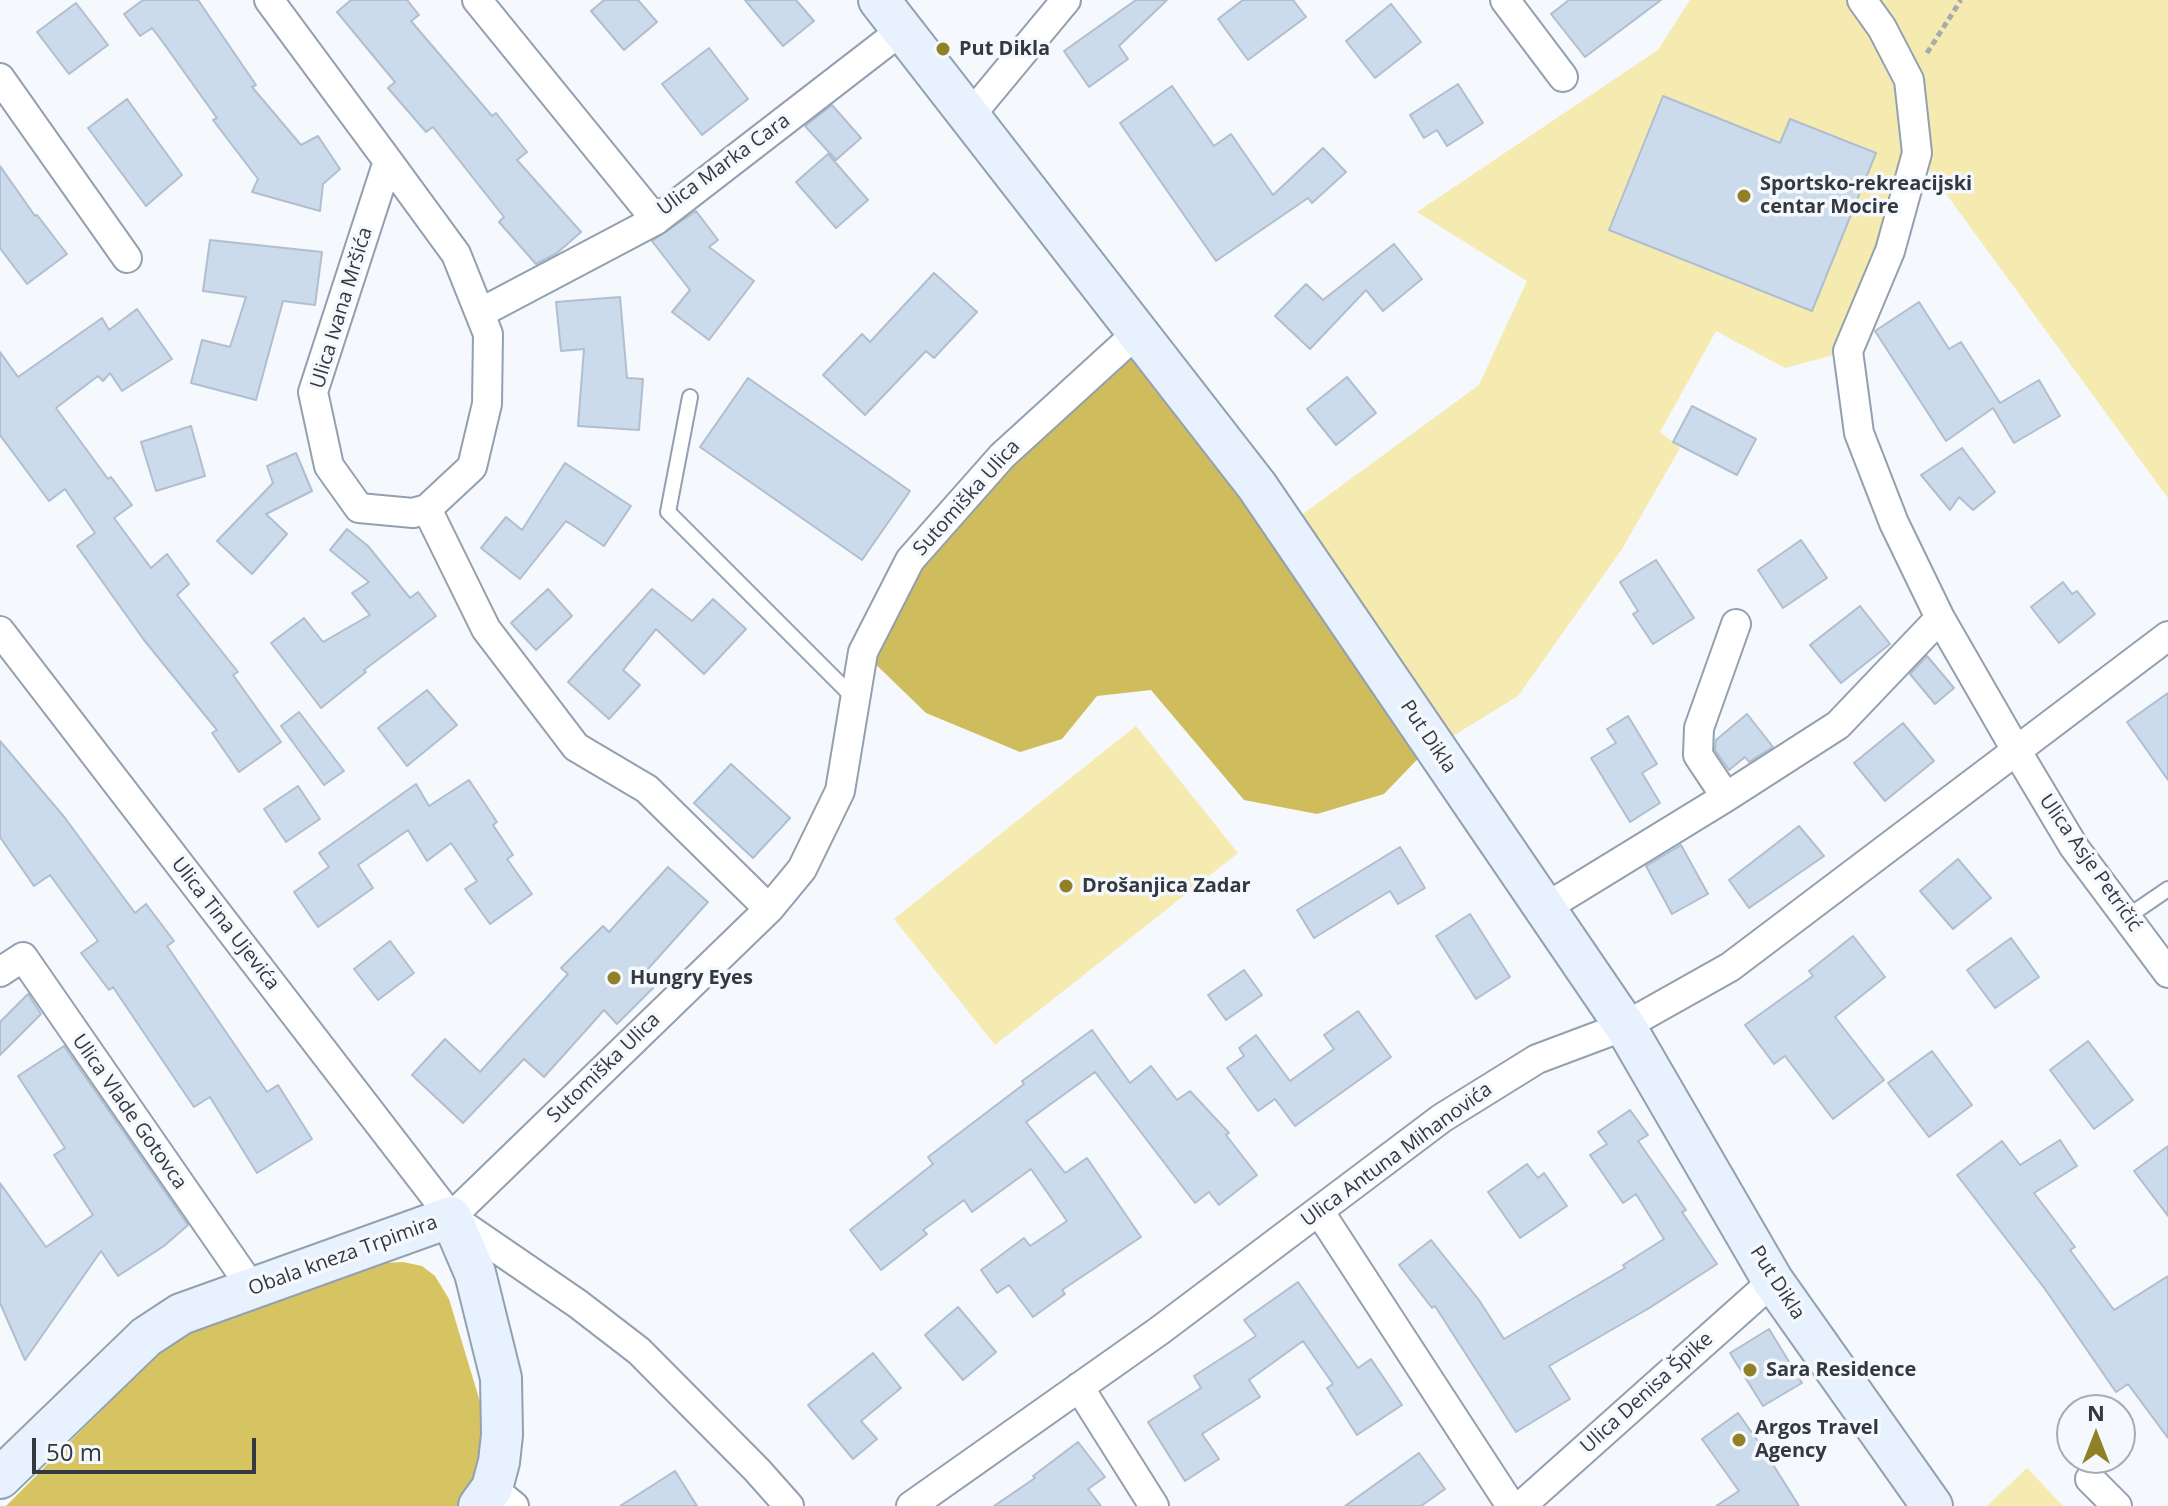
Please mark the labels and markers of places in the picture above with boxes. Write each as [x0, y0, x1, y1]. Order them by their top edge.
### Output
place label: Put Dikla [959, 37, 1050, 61]
marker: Put Dikla [934, 40, 952, 58]
place label: Sportsko-rekreacijski centar Mocire [1760, 172, 1972, 219]
marker: Sportsko-rekreacijski centar Mocire [1735, 187, 1753, 205]
place label: Drošanjica Zadar [1082, 874, 1251, 898]
marker: Drošanjica Zadar [1057, 877, 1075, 895]
place label: Hungry Eyes [630, 966, 753, 990]
marker: Hungry Eyes [605, 969, 623, 987]
place label: Sara Residence [1766, 1358, 1916, 1382]
marker: Sara Residence [1741, 1361, 1759, 1379]
place label: Argos Travel Agency [1755, 1416, 1879, 1463]
marker: Argos Travel Agency [1730, 1431, 1748, 1449]

